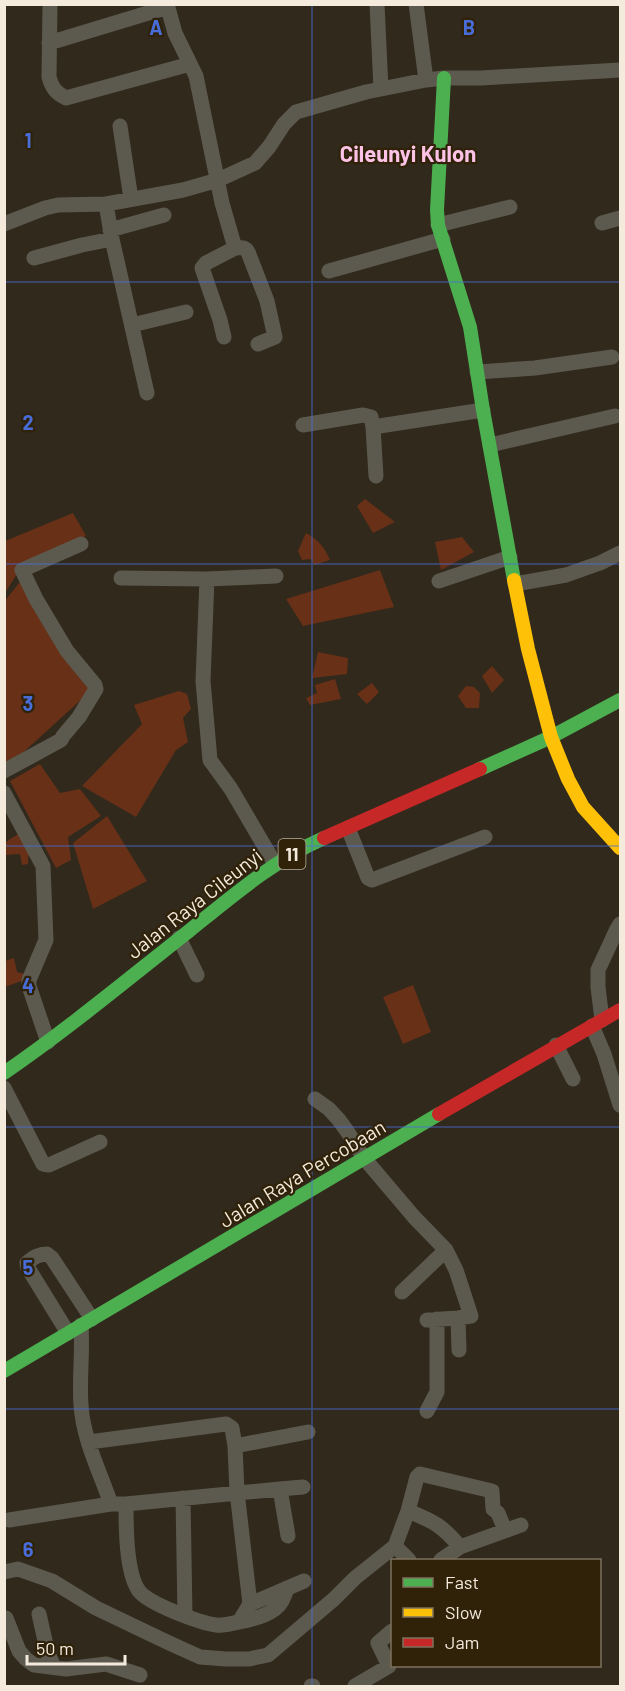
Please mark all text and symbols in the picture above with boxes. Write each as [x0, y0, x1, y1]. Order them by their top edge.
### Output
text: A [149, 15, 163, 39]
text: B [463, 15, 475, 39]
text: 1 [24, 128, 32, 152]
district label: Cileunyi Kulon [340, 140, 476, 166]
text: 2 [22, 410, 34, 434]
text: 3 [23, 691, 33, 715]
road number: 11 [278, 839, 306, 869]
street label: Jalan Raya Cileunyi [122, 843, 266, 963]
text: 4 [22, 973, 34, 997]
street label: Jalan Raya Percobaan [215, 1114, 389, 1232]
text: 5 [23, 1255, 34, 1279]
text: 6 [23, 1537, 34, 1561]
legend [391, 1559, 601, 1667]
text: Fast [445, 1571, 479, 1593]
text: Slow [445, 1601, 482, 1623]
scale bar [27, 1628, 124, 1666]
text: Jam [445, 1631, 479, 1653]
text: 50 m [36, 1637, 74, 1659]

